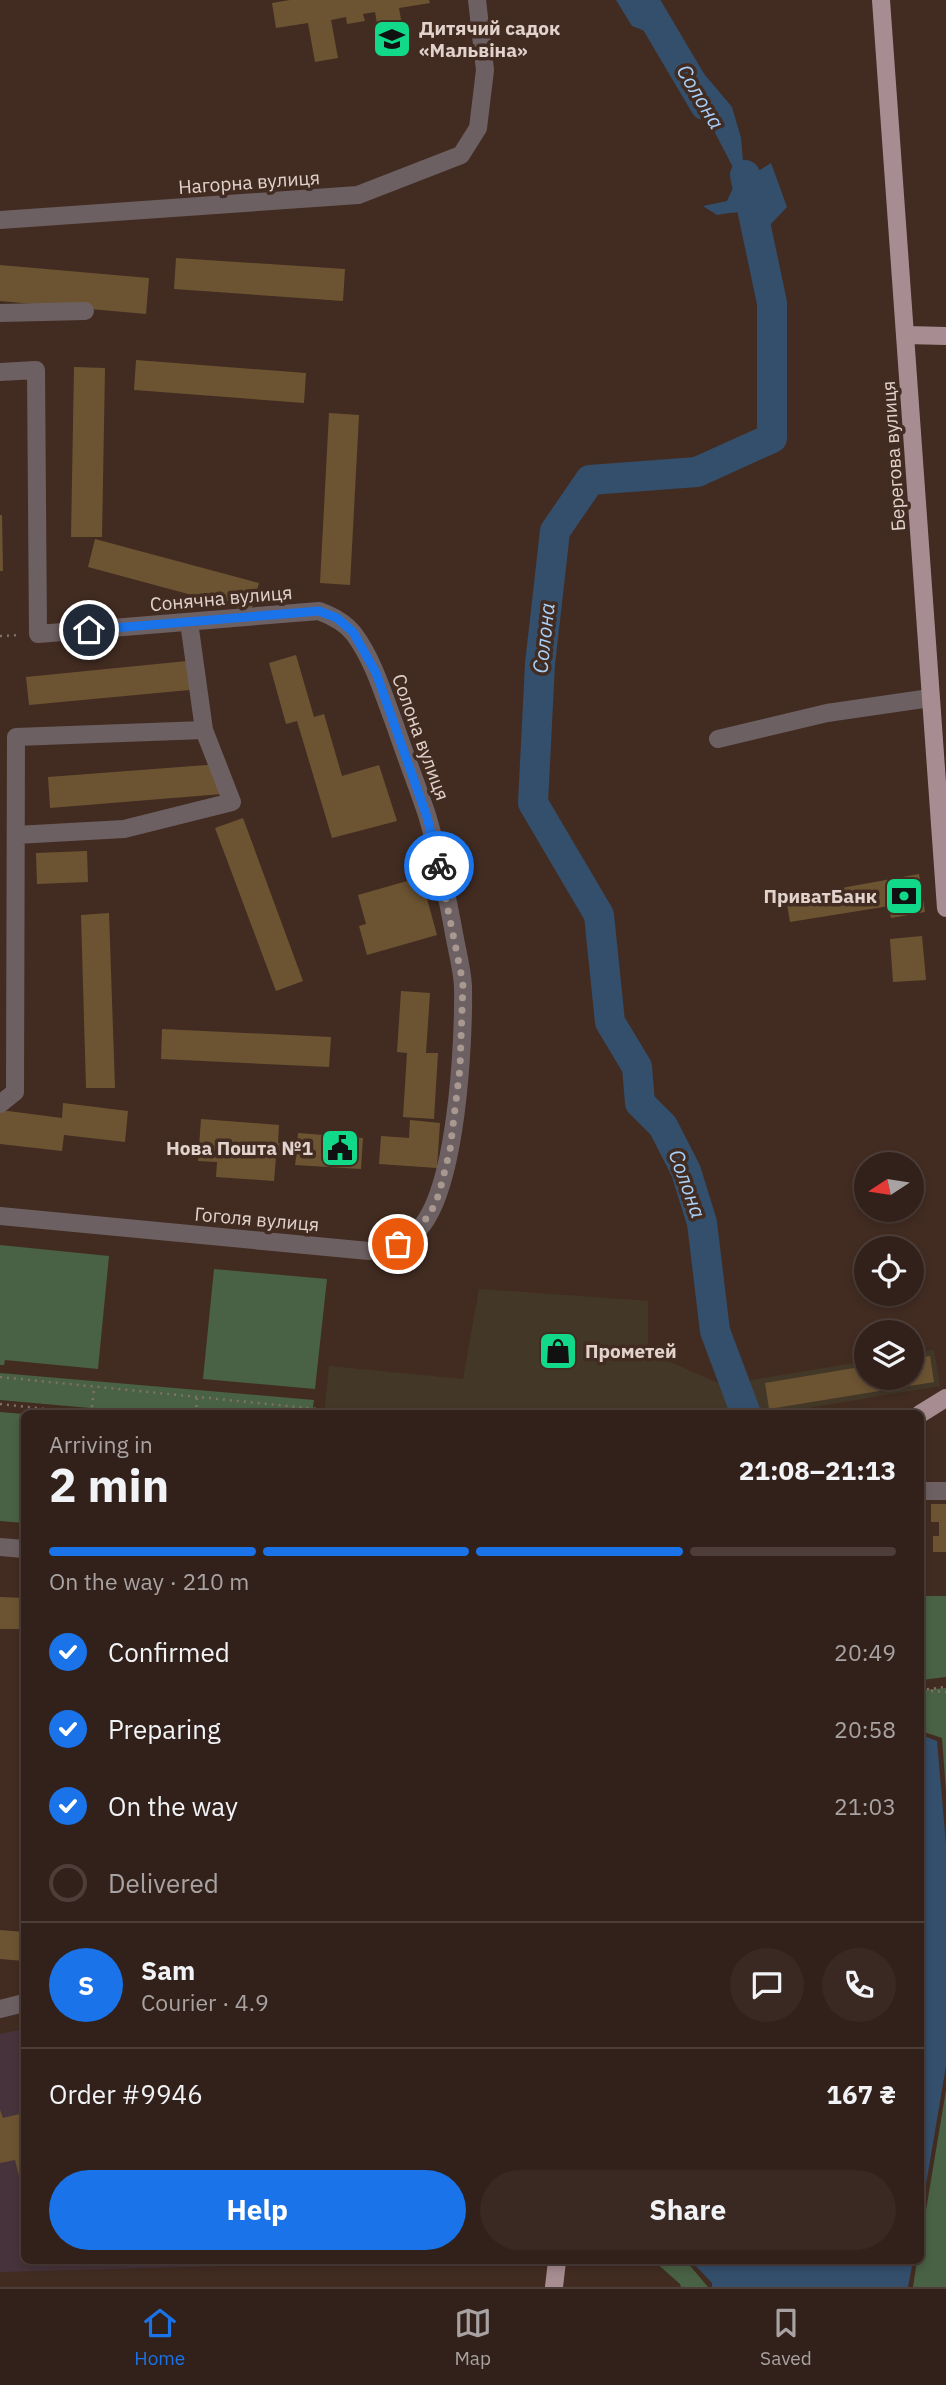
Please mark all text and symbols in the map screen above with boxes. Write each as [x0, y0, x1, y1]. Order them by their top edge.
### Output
place label: Дитячий садок «Мальвіна» [419, 16, 560, 62]
school or university icon: Дитячий садок «Мальвіна» [371, 18, 413, 60]
water label: Солона [671, 59, 731, 134]
street label: Нагорна вулиця [177, 165, 321, 199]
street label: Берегова вулиця [876, 380, 910, 532]
street label: Сонячна вулиця [149, 580, 293, 616]
pin [59, 600, 119, 660]
water label: Солона [525, 601, 561, 675]
icon: home [70, 611, 108, 649]
street label: Солона вулиця [387, 671, 455, 803]
courier [404, 831, 474, 901]
icon: bike [420, 847, 458, 885]
bank icon: ПриватБанк [883, 875, 925, 917]
place label: ПриватБанк [763, 884, 877, 908]
public building icon: Нова Пошта №1 [319, 1127, 361, 1169]
place label: Нова Пошта №1 [166, 1136, 314, 1160]
water label: Солона [663, 1146, 713, 1222]
north arrow [854, 1152, 924, 1222]
map controls [854, 1152, 924, 1390]
street label: Гоголя вулиця [194, 1202, 320, 1236]
pin [368, 1214, 428, 1274]
icon: bag [379, 1225, 417, 1263]
button: locate [854, 1236, 924, 1306]
button: layers [854, 1320, 924, 1390]
shop icon: Прометей [537, 1330, 579, 1372]
place label: Прометей [585, 1339, 677, 1363]
text: Arriving in [49, 1429, 153, 1459]
text: 21:08–21:13 [739, 1453, 896, 1487]
text: 2 min [49, 1455, 169, 1515]
text: On the way · 210 m [49, 1566, 249, 1596]
icon: check [49, 1633, 87, 1671]
text: Confirmed [108, 1635, 230, 1669]
text: 20:49 [834, 1637, 896, 1667]
icon: check [49, 1710, 87, 1748]
text: Preparing [108, 1712, 221, 1746]
text: 20:58 [834, 1714, 896, 1744]
icon: check [49, 1787, 87, 1825]
text: On the way [108, 1789, 238, 1823]
text: 21:03 [834, 1791, 896, 1821]
text: Delivered [108, 1866, 219, 1900]
button: chat [730, 1948, 804, 2022]
button: phone [822, 1948, 896, 2022]
text: Sam [141, 1953, 195, 1987]
text: S [78, 1968, 94, 2002]
text: Courier · 4.9 [141, 1987, 269, 2017]
text: Order #9946 [49, 2077, 203, 2111]
text: 167 ₴ [826, 2077, 896, 2111]
button: Help [49, 2170, 466, 2250]
button: Share [480, 2170, 896, 2250]
tab: Home [134, 2304, 185, 2370]
tab: Map [454, 2304, 492, 2370]
tab: Saved [760, 2304, 812, 2370]

